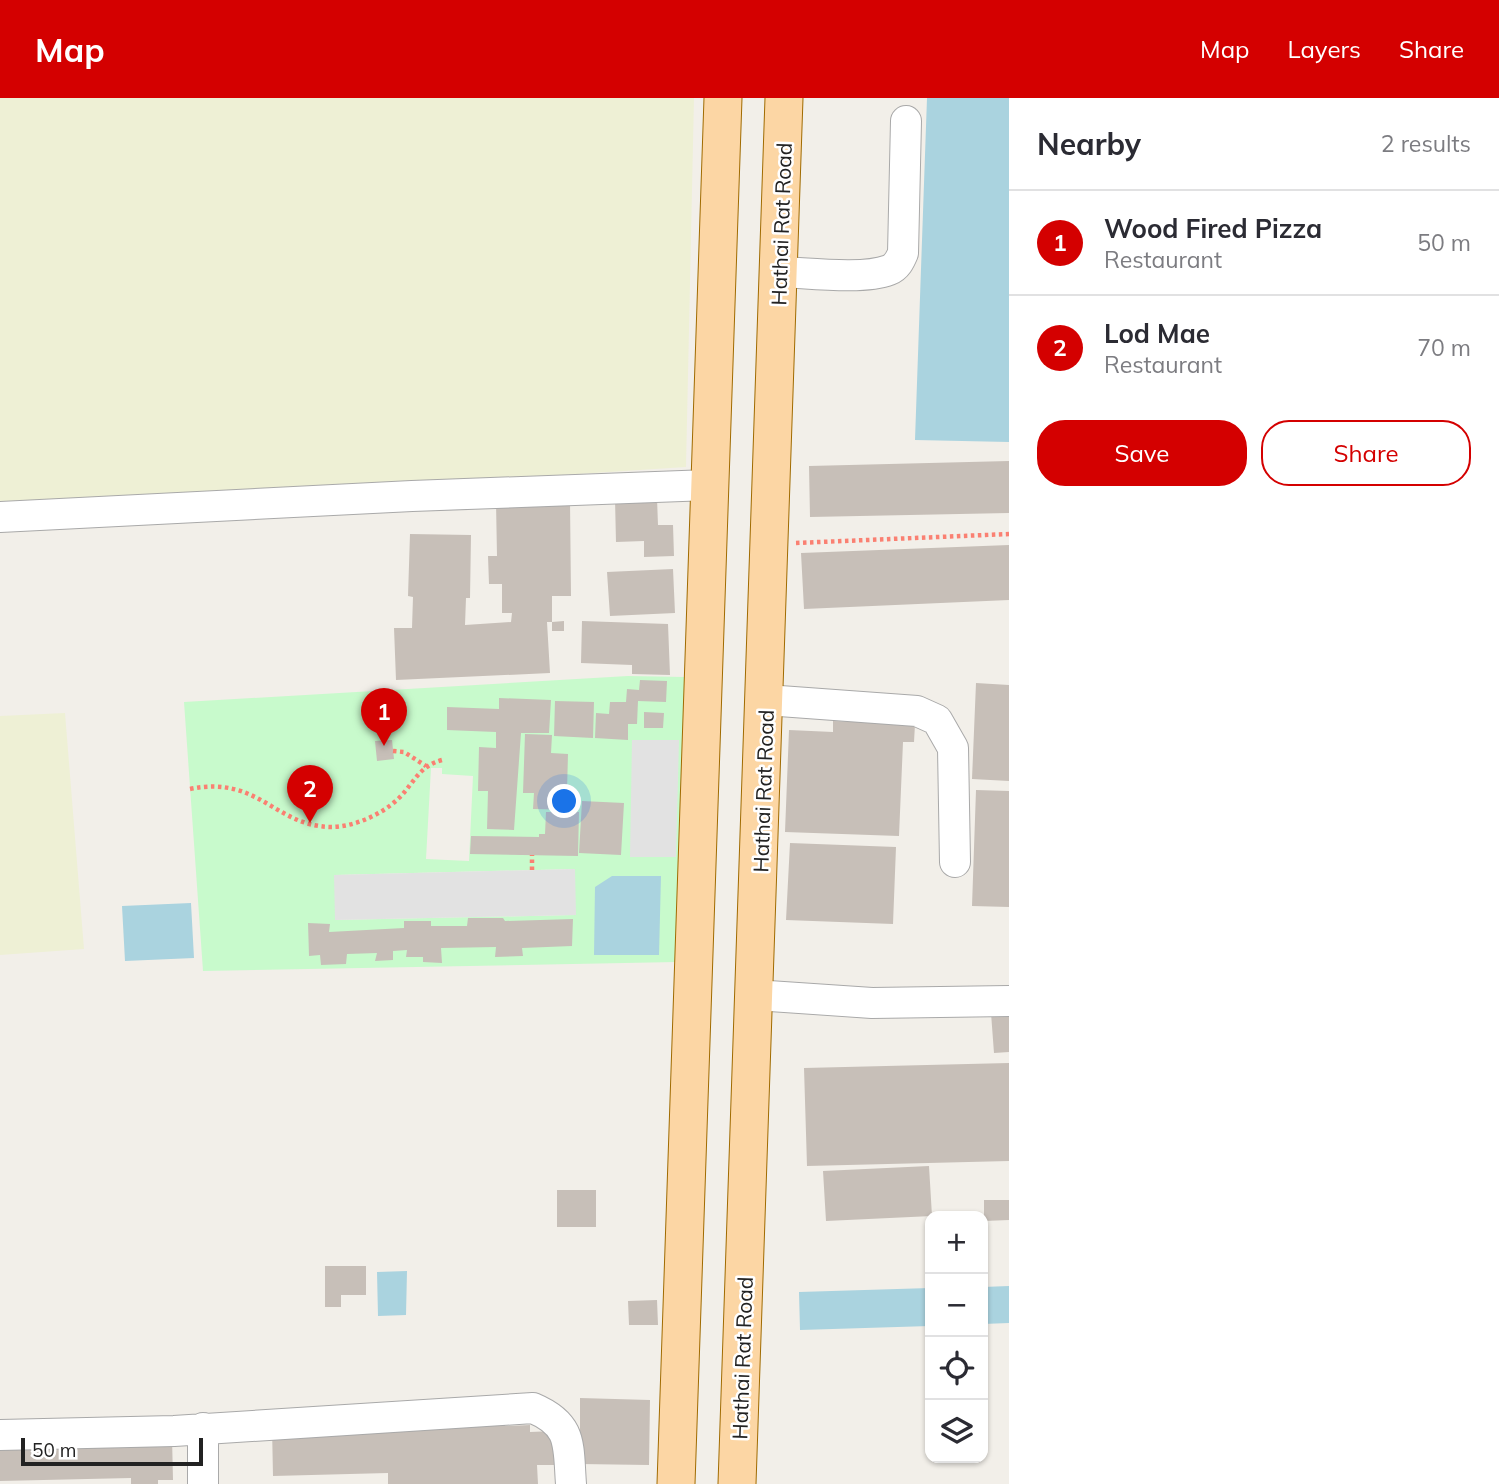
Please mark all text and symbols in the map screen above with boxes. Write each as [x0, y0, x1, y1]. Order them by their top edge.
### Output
text: Map [35, 29, 105, 70]
text: Map [1200, 34, 1249, 64]
text: Layers [1287, 34, 1361, 64]
text: Share [1399, 34, 1464, 64]
text: Nearby [1037, 125, 1141, 163]
text: 2 results [1381, 129, 1471, 158]
street label: Hathai Rat Road [765, 142, 797, 306]
text: Wood Fired Pizza [1104, 212, 1322, 245]
text: 1 [1053, 228, 1067, 257]
text: 50 m [1417, 228, 1471, 257]
text: Restaurant [1104, 245, 1222, 274]
text: Lod Mae [1104, 317, 1210, 350]
text: 2 [1053, 333, 1067, 362]
text: 70 m [1417, 333, 1471, 362]
text: Restaurant [1104, 350, 1222, 379]
button: Save [1037, 420, 1247, 486]
button: Share [1261, 420, 1471, 486]
pin: 1 [361, 688, 407, 746]
street label: Hathai Rat Road [747, 709, 779, 873]
pin: 2 [287, 765, 333, 823]
your location [547, 784, 581, 818]
map controls [925, 1211, 988, 1463]
button: + [925, 1211, 988, 1274]
button: − [925, 1274, 988, 1337]
street label: Hathai Rat Road [726, 1276, 758, 1440]
button: locate [925, 1337, 988, 1400]
button: layers [925, 1400, 988, 1463]
scale bar [21, 1435, 203, 1467]
text: 50 m [32, 1438, 76, 1462]

